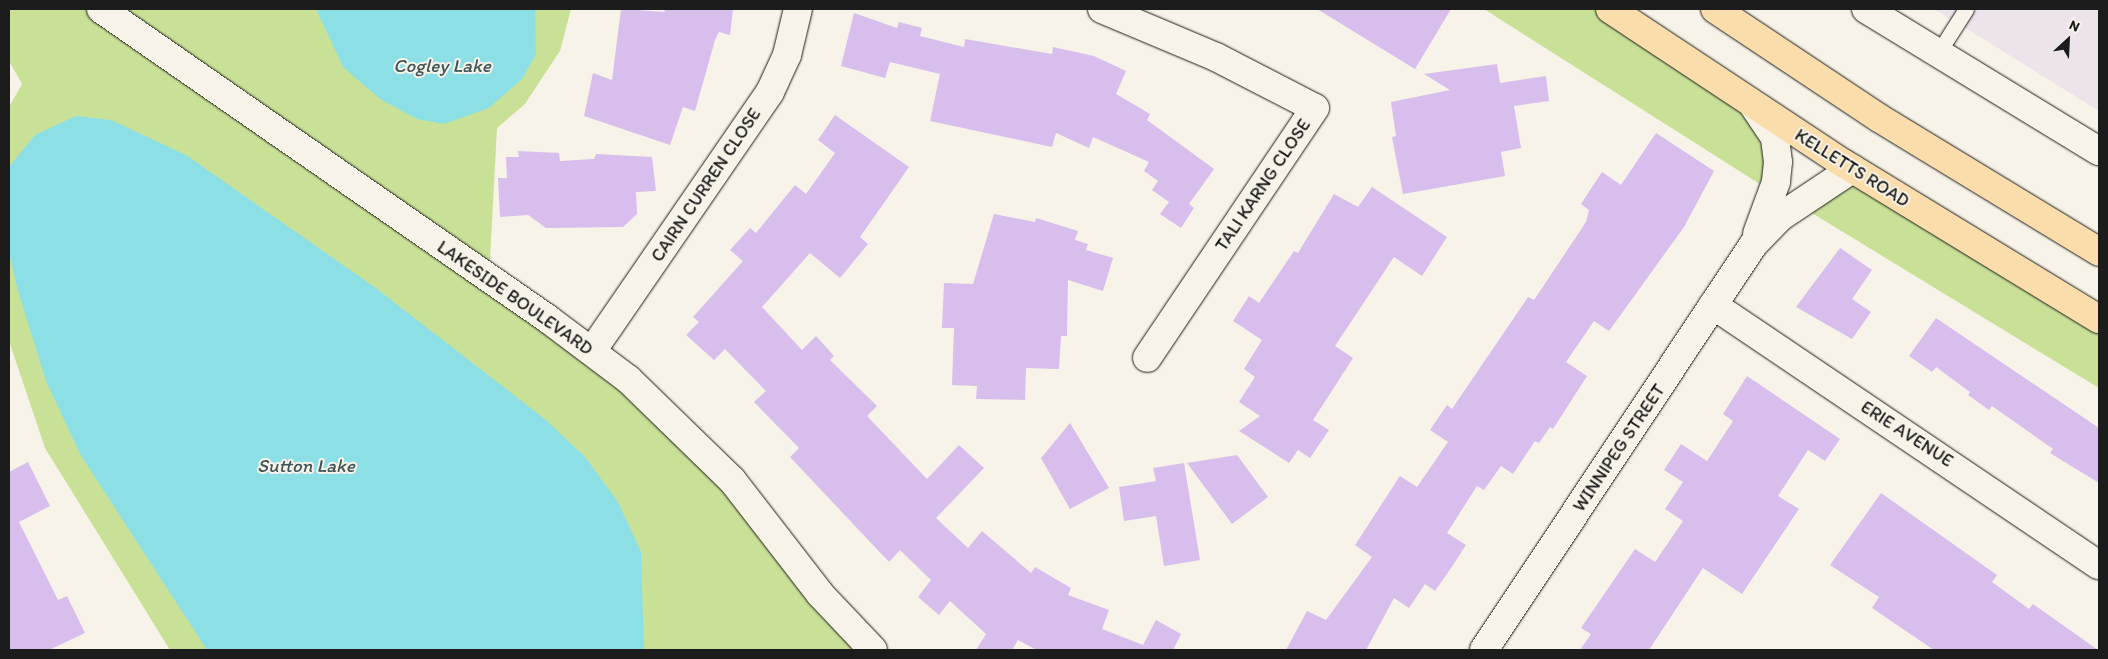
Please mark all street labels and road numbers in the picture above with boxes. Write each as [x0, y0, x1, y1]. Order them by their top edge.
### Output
street label: CAIRN CURREN CLOSE [646, 104, 766, 266]
street label: TALI KARNG CLOSE [1211, 115, 1315, 255]
street label: KELLETTS ROAD [1791, 124, 1913, 212]
street label: LAKESIDE BOULEVARD [433, 236, 597, 360]
street label: WINNIPEG STREET [1568, 380, 1670, 516]
street label: ERIE AVENUE [1857, 396, 1957, 472]

